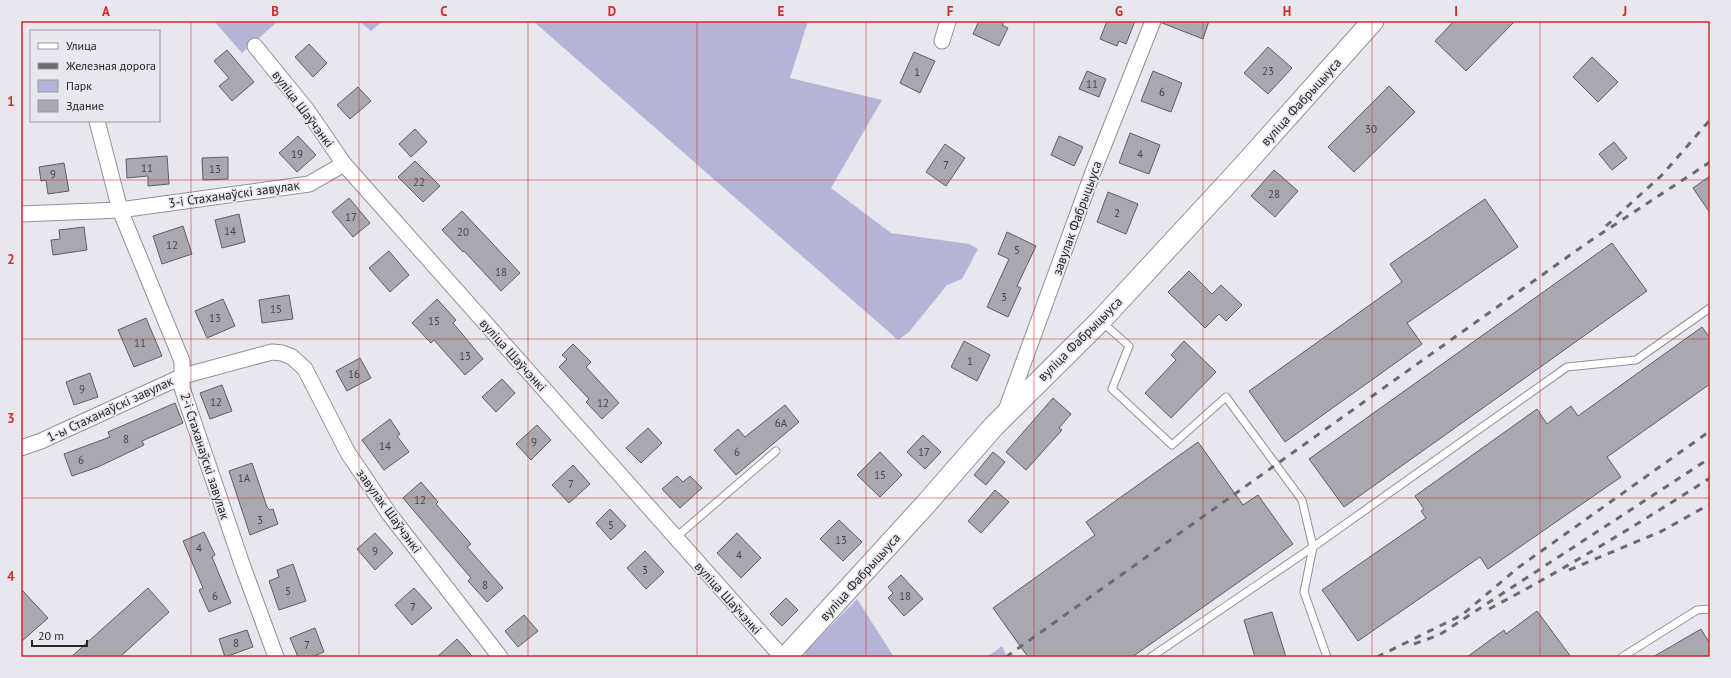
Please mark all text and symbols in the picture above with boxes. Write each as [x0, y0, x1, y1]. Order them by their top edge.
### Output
text: A [102, 3, 110, 20]
text: B [271, 3, 279, 20]
text: C [440, 3, 448, 20]
text: D [608, 3, 616, 20]
text: E [778, 3, 785, 20]
text: F [947, 3, 954, 20]
text: G [1115, 3, 1123, 20]
text: H [1283, 3, 1291, 20]
text: I [1454, 3, 1458, 20]
text: J [1622, 3, 1627, 20]
legend [30, 30, 160, 122]
text: Улица [66, 38, 97, 53]
street label: вуліца Фабрыцыуса [1257, 54, 1345, 150]
text: Железная дорога [65, 58, 156, 73]
house number: 23 [1262, 64, 1274, 78]
house number: 1 [914, 65, 920, 79]
street label: вуліца Шаўчэнкі [268, 67, 338, 151]
house number: 11 [1086, 77, 1098, 91]
text: Парк [66, 78, 92, 93]
house number: 6 [1159, 85, 1165, 99]
text: 1 [7, 93, 15, 110]
text: Здание [66, 98, 104, 113]
house number: 30 [1365, 122, 1377, 136]
house number: 19 [291, 147, 303, 161]
house number: 4 [1137, 147, 1143, 161]
house number: 7 [943, 158, 949, 172]
street label: завулак Фабрыцыуса [1048, 159, 1106, 277]
house number: 11 [141, 161, 153, 175]
house number: 13 [209, 162, 221, 176]
house number: 9 [50, 167, 56, 181]
house number: 22 [413, 175, 425, 189]
street label: 3-і Стаханаўскі завулак [167, 176, 301, 212]
house number: 28 [1268, 187, 1280, 201]
house number: 2 [1114, 206, 1120, 220]
house number: 17 [345, 210, 357, 224]
house number: 14 [224, 224, 236, 238]
house number: 20 [457, 225, 469, 239]
house number: 12 [166, 238, 178, 252]
house number: 5 [1014, 243, 1020, 257]
text: 2 [7, 251, 15, 268]
house number: 18 [495, 265, 507, 279]
house number: 3 [1001, 290, 1007, 304]
street label: вуліца Фабрыцыуса [1034, 293, 1126, 385]
house number: 15 [270, 302, 282, 316]
house number: 13 [209, 311, 221, 325]
house number: 15 [428, 314, 440, 328]
street label: вуліца Шаўчэнкі [476, 315, 550, 395]
house number: 11 [134, 336, 146, 350]
house number: 13 [459, 349, 471, 363]
house number: 1 [967, 354, 973, 368]
house number: 16 [348, 367, 360, 381]
street label: 1-ы Стаханаўскі завулак [44, 372, 177, 446]
house number: 9 [79, 382, 85, 396]
street label: 2-і Стаханаўскі завулак [176, 390, 234, 522]
house number: 12 [210, 395, 222, 409]
house number: 12 [597, 396, 609, 410]
text: 3 [7, 410, 15, 427]
house number: 6А [775, 416, 788, 430]
house number: 8 [123, 432, 129, 446]
house number: 9 [531, 435, 537, 449]
house number: 14 [379, 439, 391, 453]
house number: 6 [734, 445, 740, 459]
house number: 17 [918, 445, 930, 459]
house number: 6 [78, 453, 84, 467]
street label: завулак Шаўчэнкі [353, 465, 425, 557]
house number: 15 [874, 468, 886, 482]
house number: 1А [238, 471, 251, 485]
house number: 7 [568, 477, 574, 491]
house number: 12 [414, 493, 426, 507]
house number: 3 [257, 513, 263, 527]
house number: 5 [608, 518, 614, 532]
street label: вуліца Фабрыцыуса [816, 529, 904, 625]
house number: 13 [835, 533, 847, 547]
house number: 4 [196, 541, 202, 555]
house number: 9 [372, 544, 378, 558]
house number: 4 [736, 548, 742, 562]
street label: вуліца Шаўчэнкі [691, 558, 765, 638]
house number: 3 [642, 563, 648, 577]
text: 4 [7, 568, 15, 585]
house number: 8 [482, 578, 488, 592]
house number: 5 [285, 584, 291, 598]
house number: 6 [212, 589, 218, 603]
house number: 18 [899, 589, 911, 603]
house number: 7 [410, 600, 416, 614]
scale bar [32, 622, 87, 648]
text: 20 m [38, 628, 64, 643]
house number: 8 [233, 636, 239, 650]
house number: 7 [304, 638, 310, 652]

